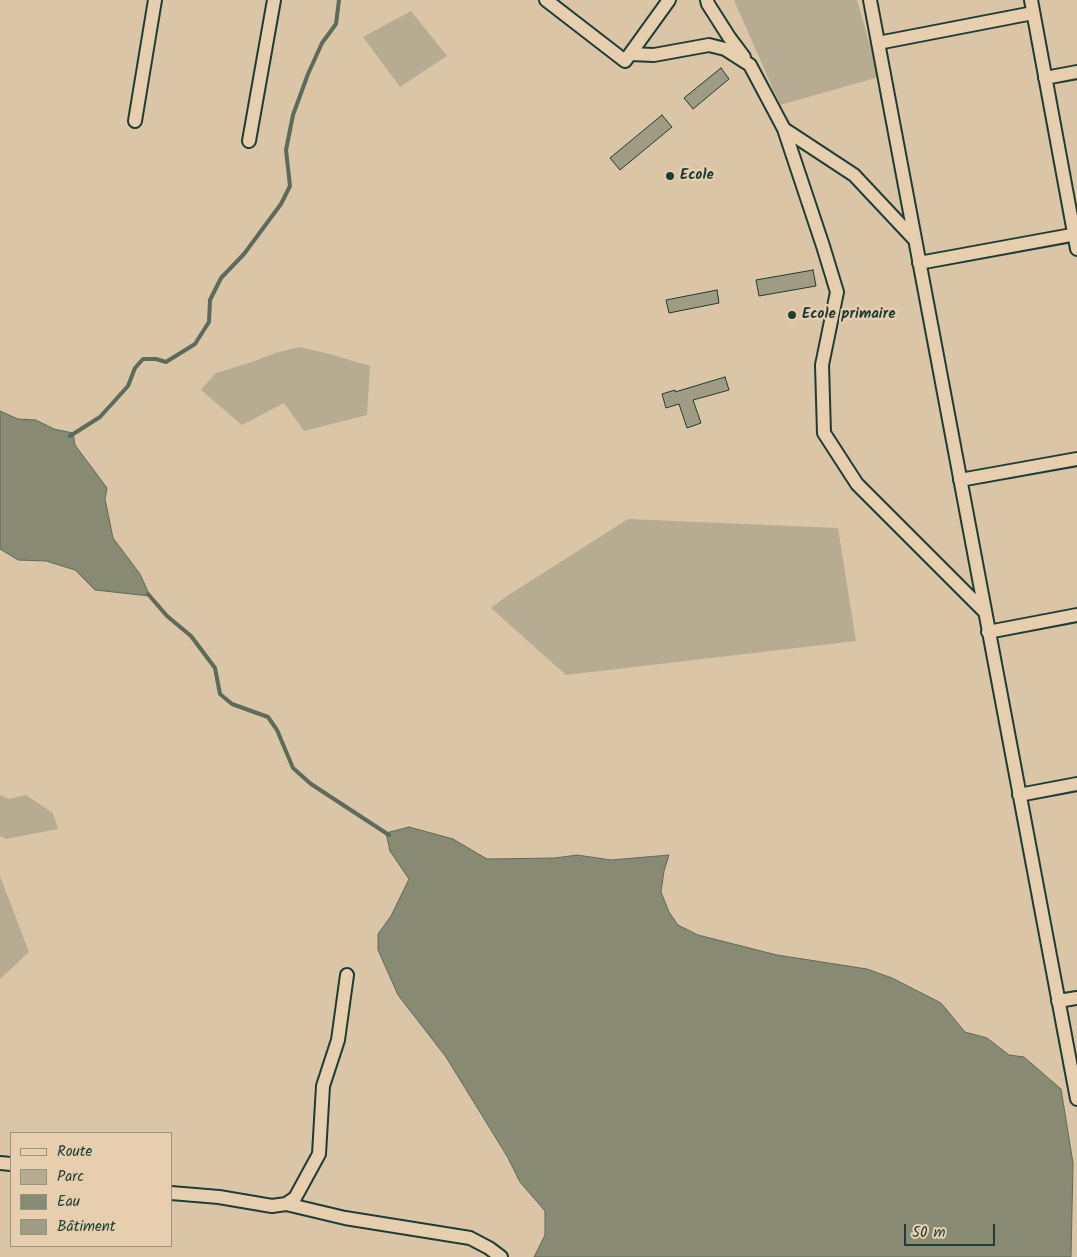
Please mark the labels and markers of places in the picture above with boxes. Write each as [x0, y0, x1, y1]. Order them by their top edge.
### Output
place label: Ecole [680, 167, 714, 185]
marker: Ecole [664, 170, 676, 182]
place label: Ecole primaire [802, 306, 896, 324]
marker: Ecole primaire [786, 309, 798, 321]

